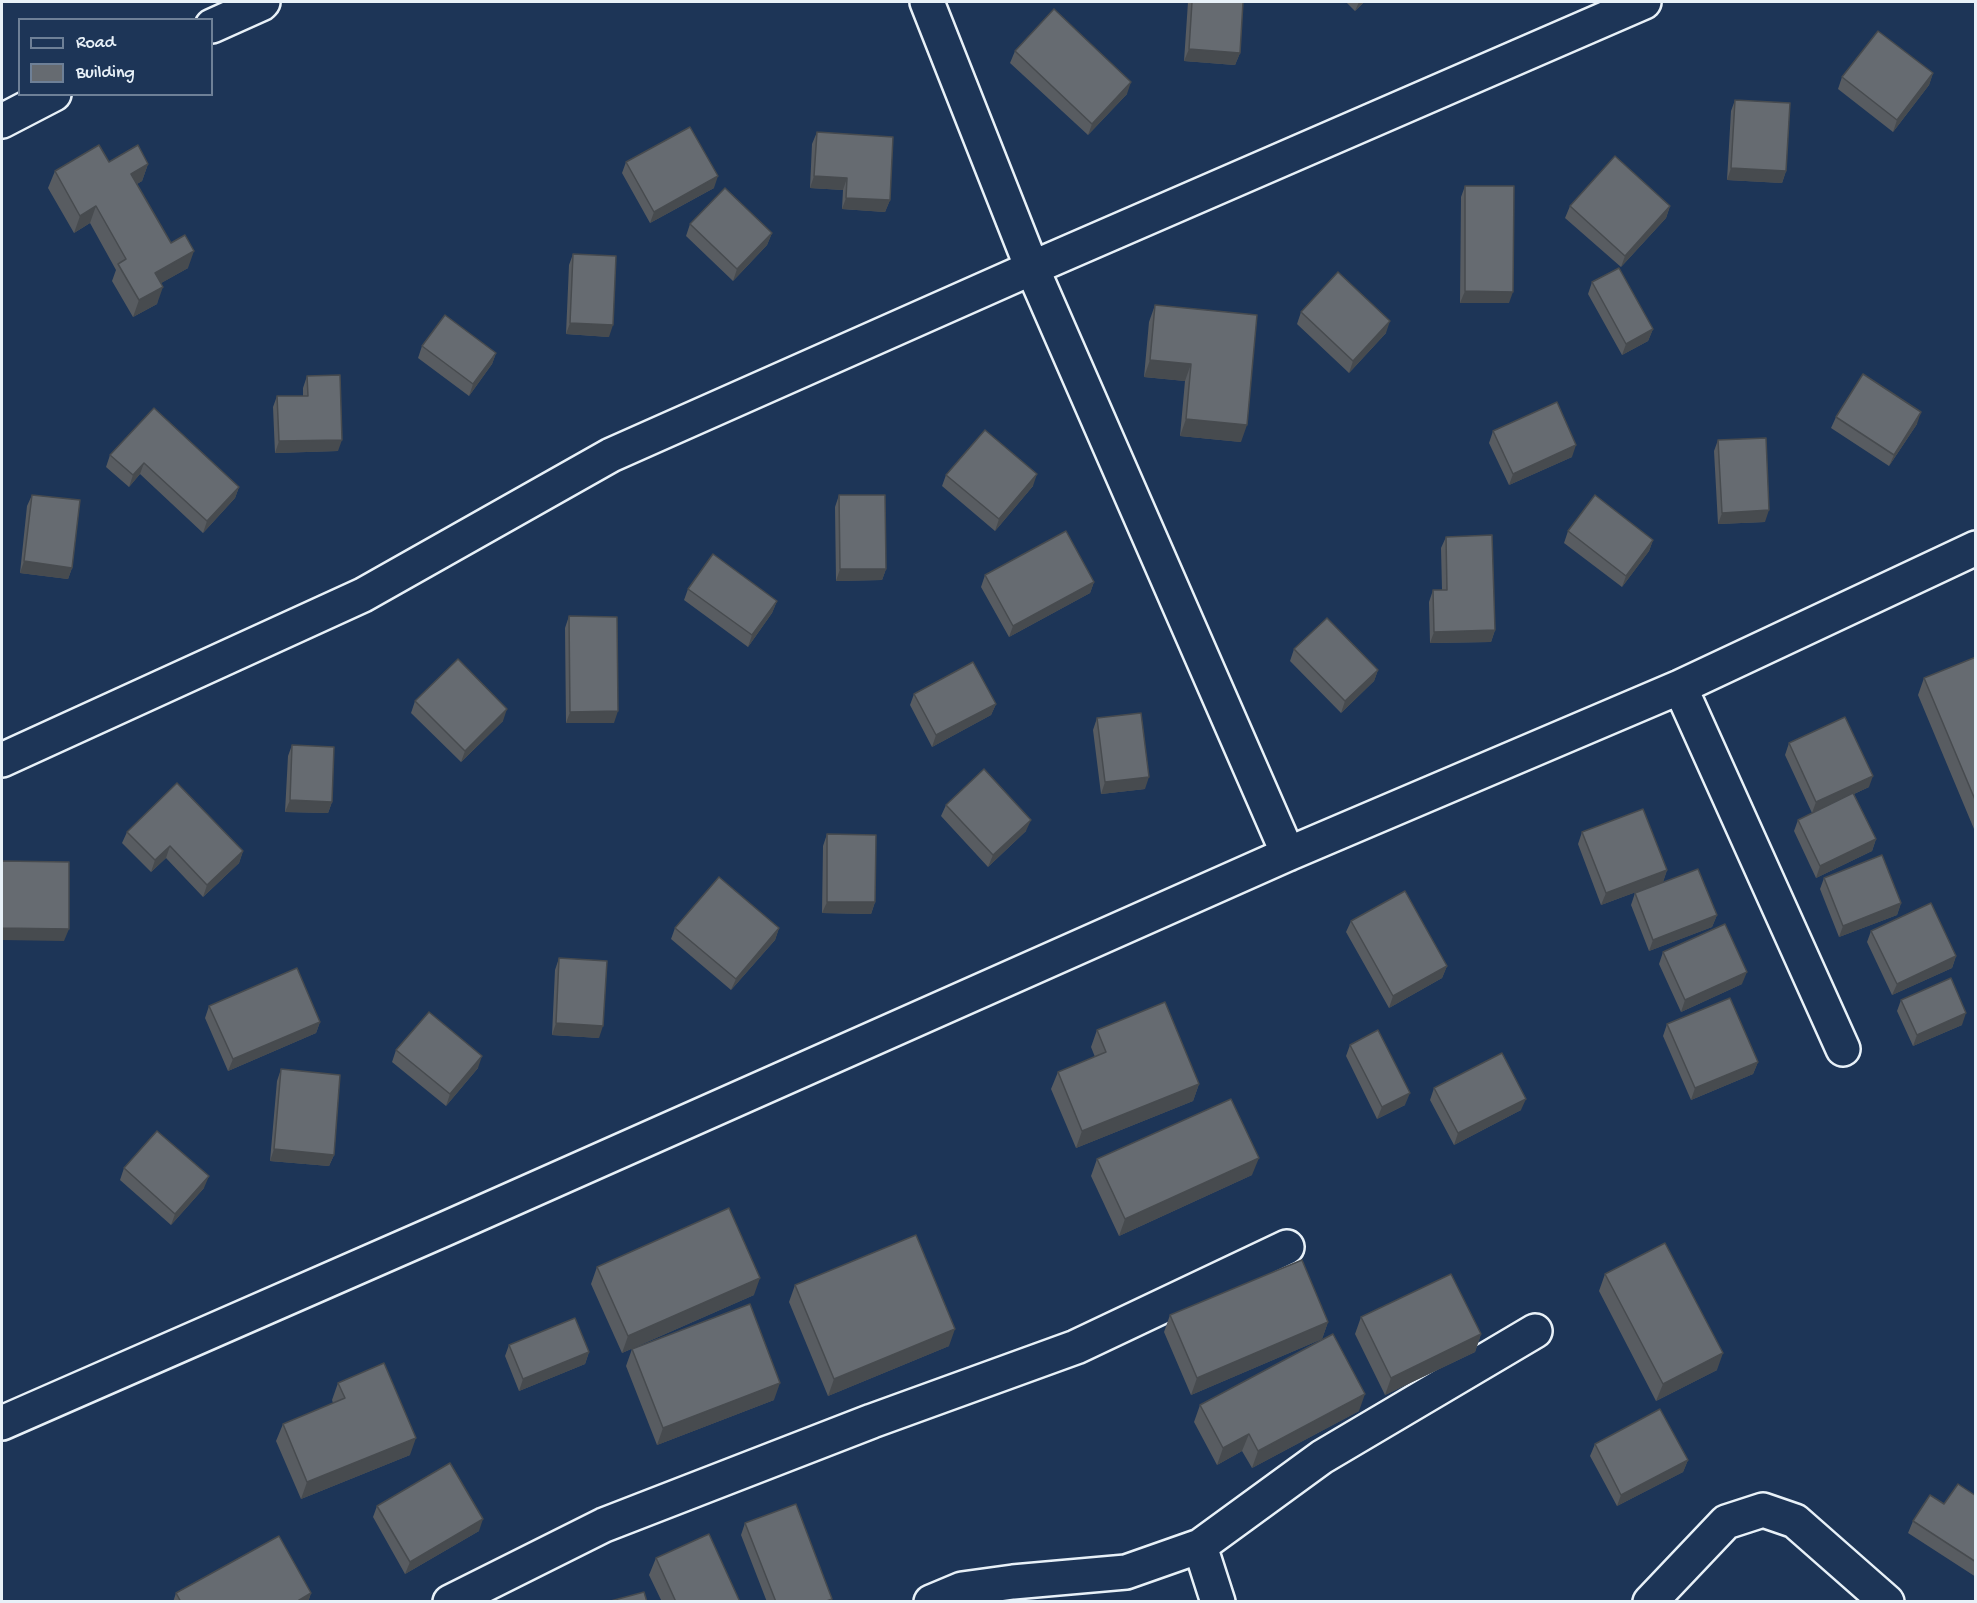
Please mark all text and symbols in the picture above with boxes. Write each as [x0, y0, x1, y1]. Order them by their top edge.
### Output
legend [18, 18, 213, 96]
text: Road [76, 33, 115, 54]
text: Building [76, 63, 135, 84]

